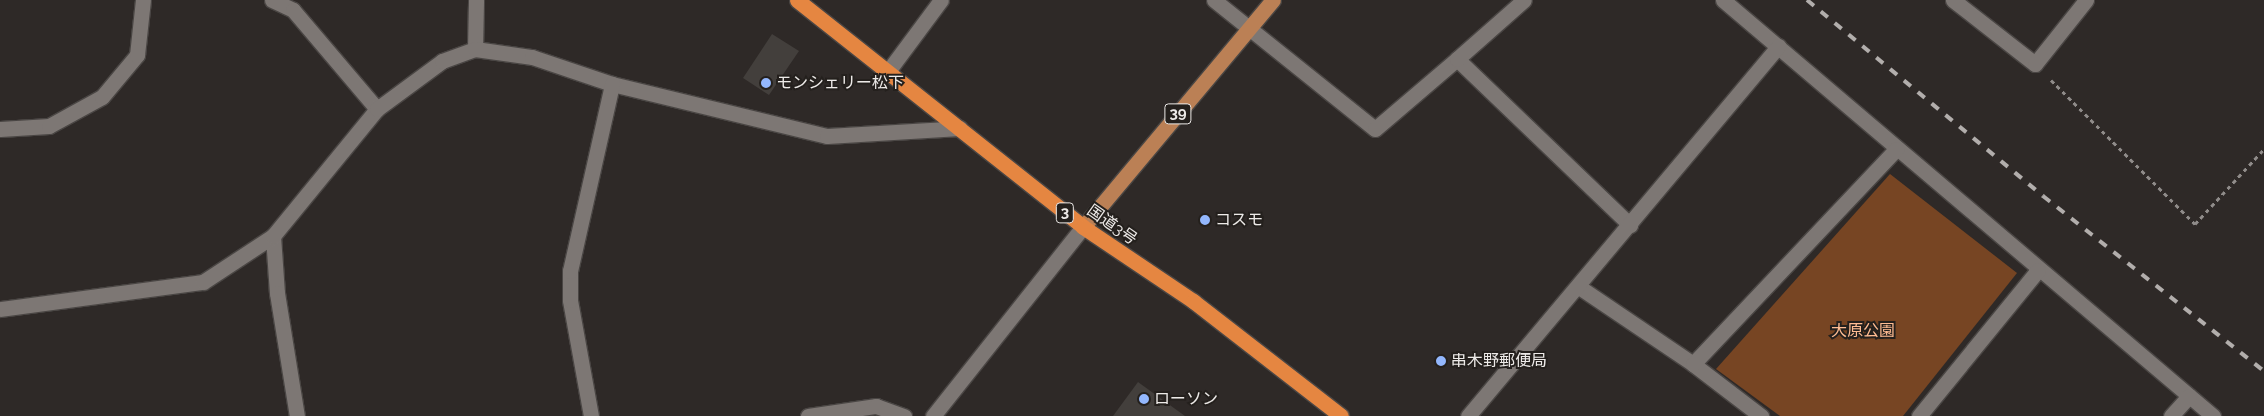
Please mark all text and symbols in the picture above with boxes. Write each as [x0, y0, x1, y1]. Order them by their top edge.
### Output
place label: モンシェリー松下 [776, 73, 904, 93]
marker: モンシェリー松下 [760, 77, 772, 89]
road number: 39 [1164, 102, 1192, 126]
road number: 3 [1055, 200, 1075, 226]
street label: 国道3号 [1083, 201, 1141, 249]
place label: コスモ [1215, 210, 1263, 230]
marker: コスモ [1199, 214, 1211, 226]
park label: 大原公園 [1831, 321, 1895, 341]
place label: 串木野郵便局 [1451, 351, 1547, 371]
marker: 串木野郵便局 [1435, 355, 1447, 367]
place label: ローソン [1154, 389, 1218, 409]
marker: ローソン [1138, 393, 1150, 405]

